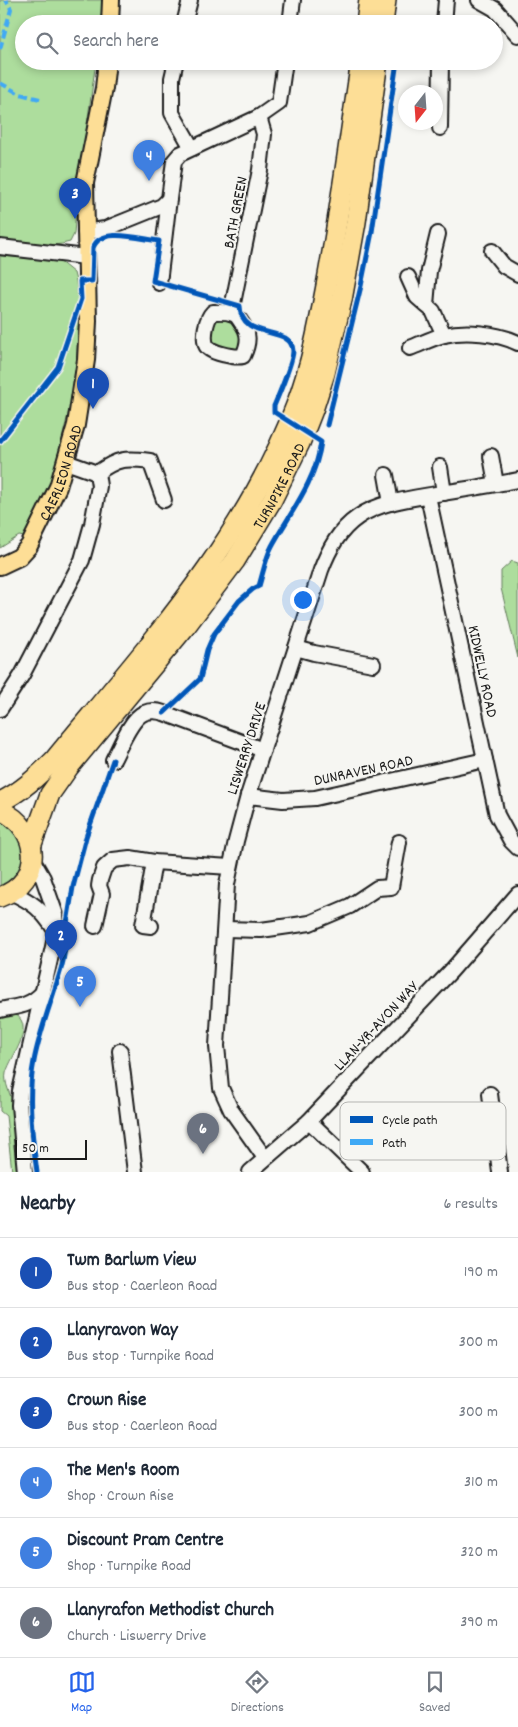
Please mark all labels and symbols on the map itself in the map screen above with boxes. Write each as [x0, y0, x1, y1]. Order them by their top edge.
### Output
north arrow [398, 85, 443, 130]
pin: 4 [133, 140, 165, 181]
street label: BATH GREEN [218, 174, 255, 250]
pin: 3 [59, 178, 91, 219]
pin: 1 [77, 368, 109, 409]
street label: CAERLEON ROAD [34, 423, 89, 525]
street label: TURNPIKE ROAD [248, 439, 312, 534]
your location [290, 587, 316, 613]
street label: KIDWELLY ROAD [461, 623, 503, 720]
street label: LISWERRY DRIVE [222, 699, 273, 798]
street label: DUNRAVEN ROAD [312, 750, 415, 793]
pin: 2 [45, 920, 77, 961]
pin: 5 [64, 966, 96, 1007]
street label: LLAN-YR-AVON WAY [329, 976, 425, 1077]
legend [340, 1102, 506, 1160]
text: Cycle path [382, 1111, 438, 1131]
pin: 6 [187, 1113, 219, 1154]
text: Path [382, 1134, 407, 1154]
scale bar [15, 1137, 88, 1160]

